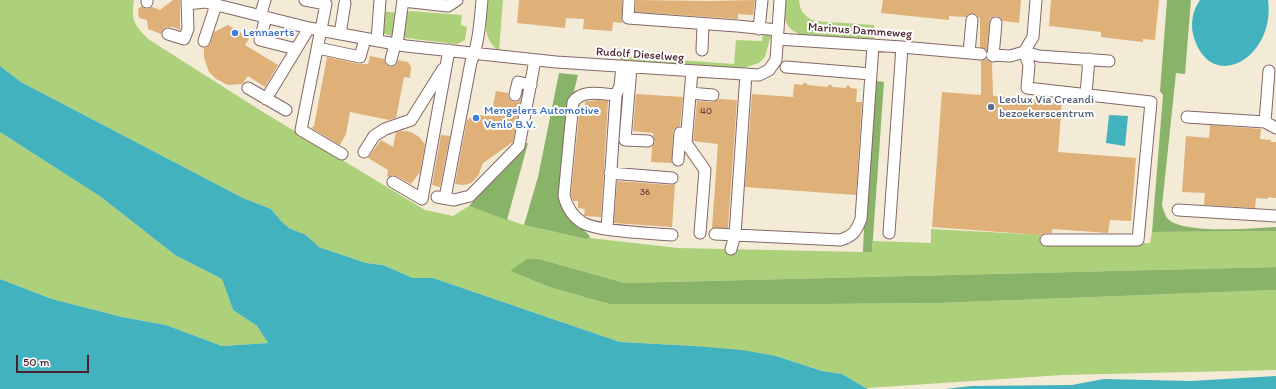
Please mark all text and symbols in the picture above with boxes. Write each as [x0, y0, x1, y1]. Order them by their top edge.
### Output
street label: Marinus Dammeweg [807, 20, 913, 42]
place label: Lennaerts [243, 26, 294, 40]
marker: Lennaerts [230, 28, 240, 38]
street label: Rudolf Dieselweg [595, 45, 685, 65]
place label: Leolux Via Creandi bezoekerscentrum [999, 93, 1094, 121]
marker: Leolux Via Creandi bezoekerscentrum [986, 102, 996, 112]
place label: Mengelers Automotive Venlo B.V. [484, 104, 599, 132]
house number: 40 [700, 105, 712, 117]
marker: Mengelers Automotive Venlo B.V. [471, 113, 481, 123]
house number: 36 [640, 186, 650, 198]
scale bar [18, 347, 91, 373]
text: 50 m [23, 355, 49, 369]

